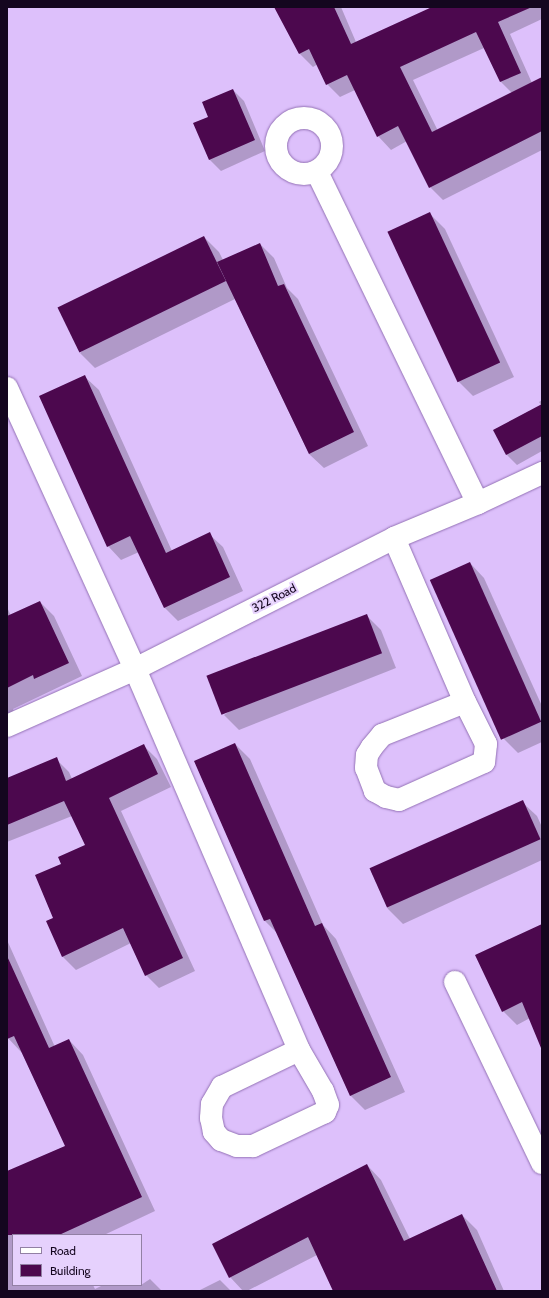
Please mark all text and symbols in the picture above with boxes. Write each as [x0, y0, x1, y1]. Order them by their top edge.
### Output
street label: 322 Road [249, 581, 299, 615]
legend [12, 1234, 142, 1286]
text: Road [50, 1243, 76, 1258]
text: Building [50, 1263, 91, 1278]

